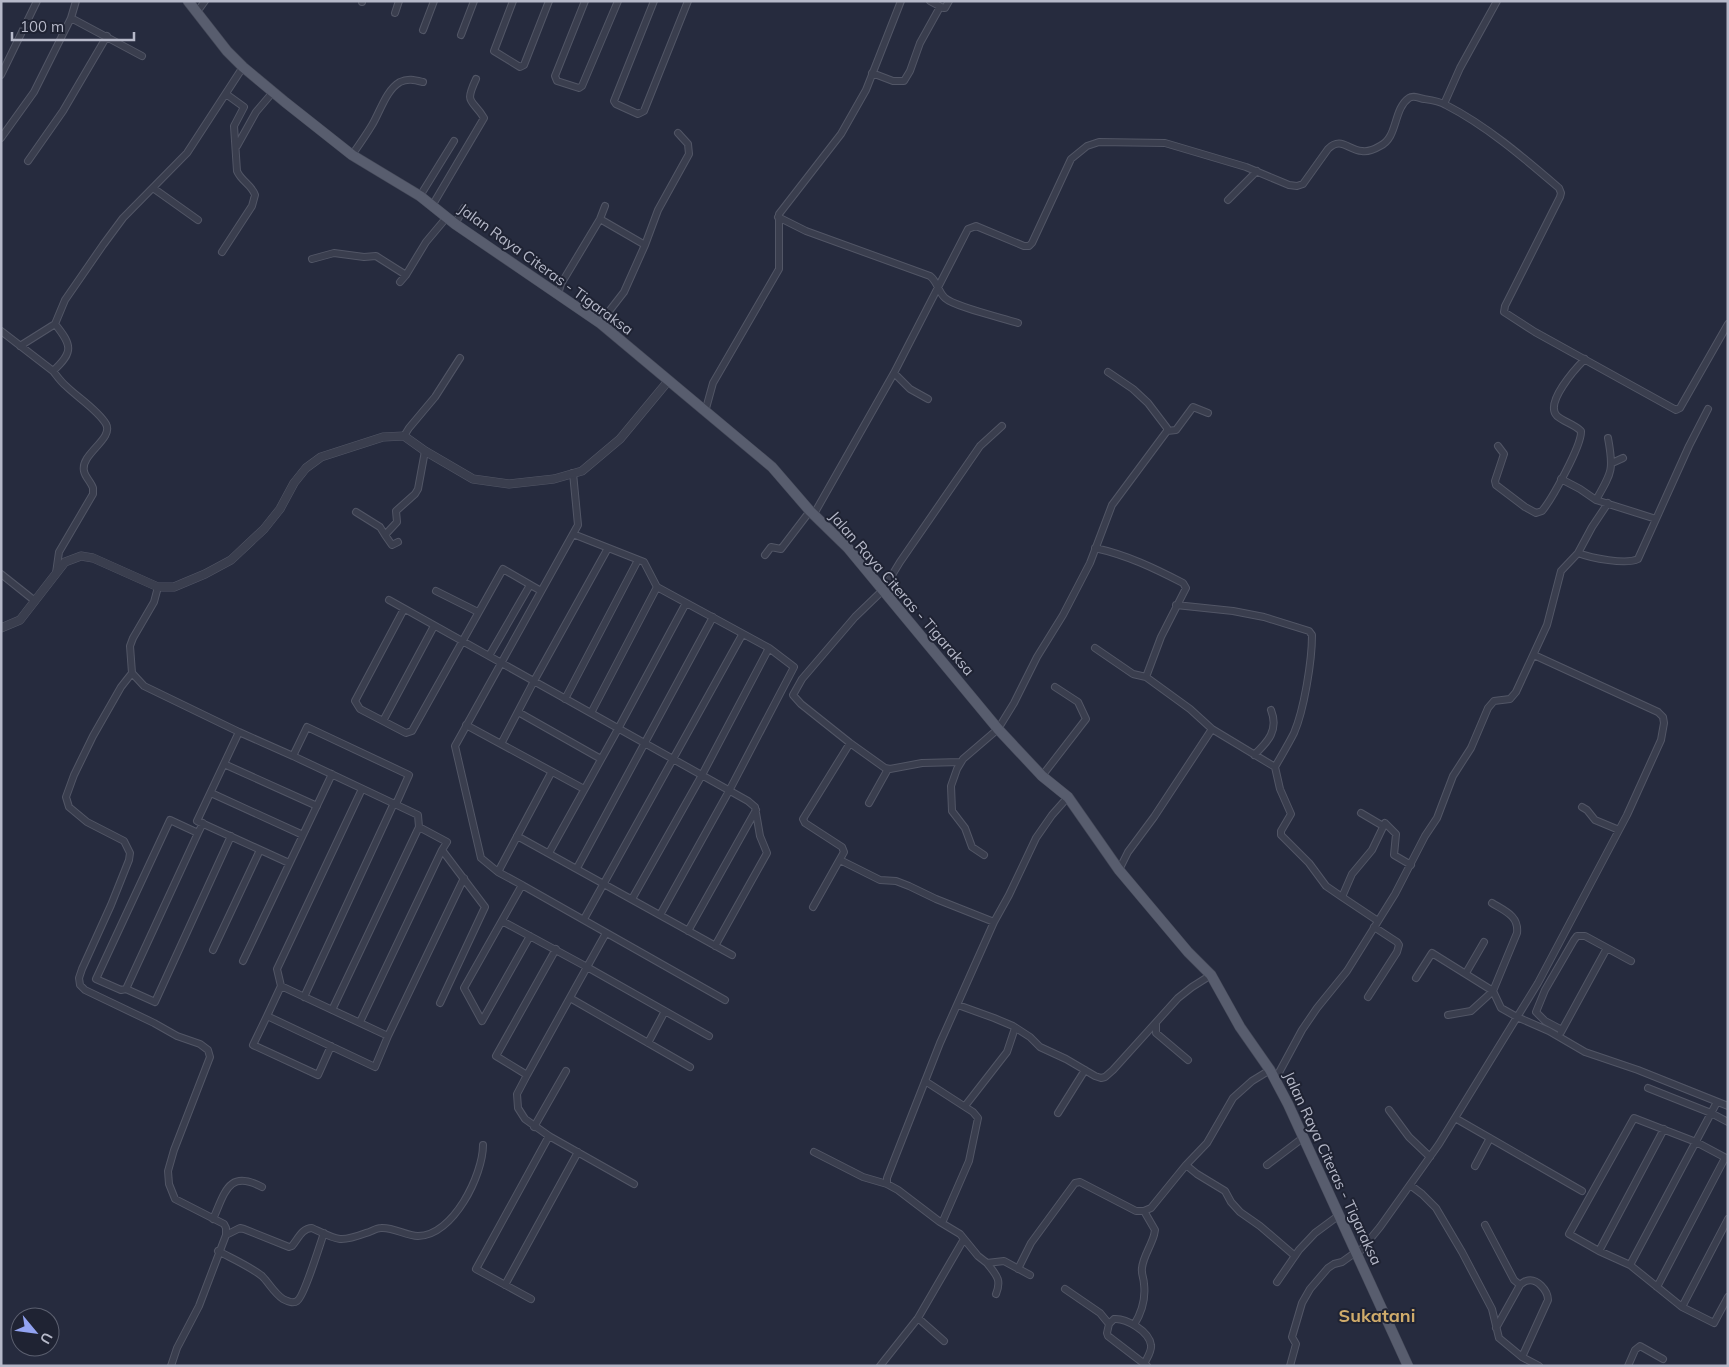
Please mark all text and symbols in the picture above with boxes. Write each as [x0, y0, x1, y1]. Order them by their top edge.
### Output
scale bar [12, 10, 135, 42]
text: 100 m [20, 17, 64, 36]
street label: Jalan Raya Citeras - Tigaraksa [455, 199, 637, 339]
street label: Jalan Raya Citeras - Tigaraksa [825, 507, 979, 679]
street label: Jalan Raya Citeras - Tigaraksa [1280, 1068, 1386, 1268]
district label: Sukatani [1339, 1304, 1415, 1327]
north arrow [10, 1307, 60, 1357]
text: U [36, 1329, 57, 1347]

